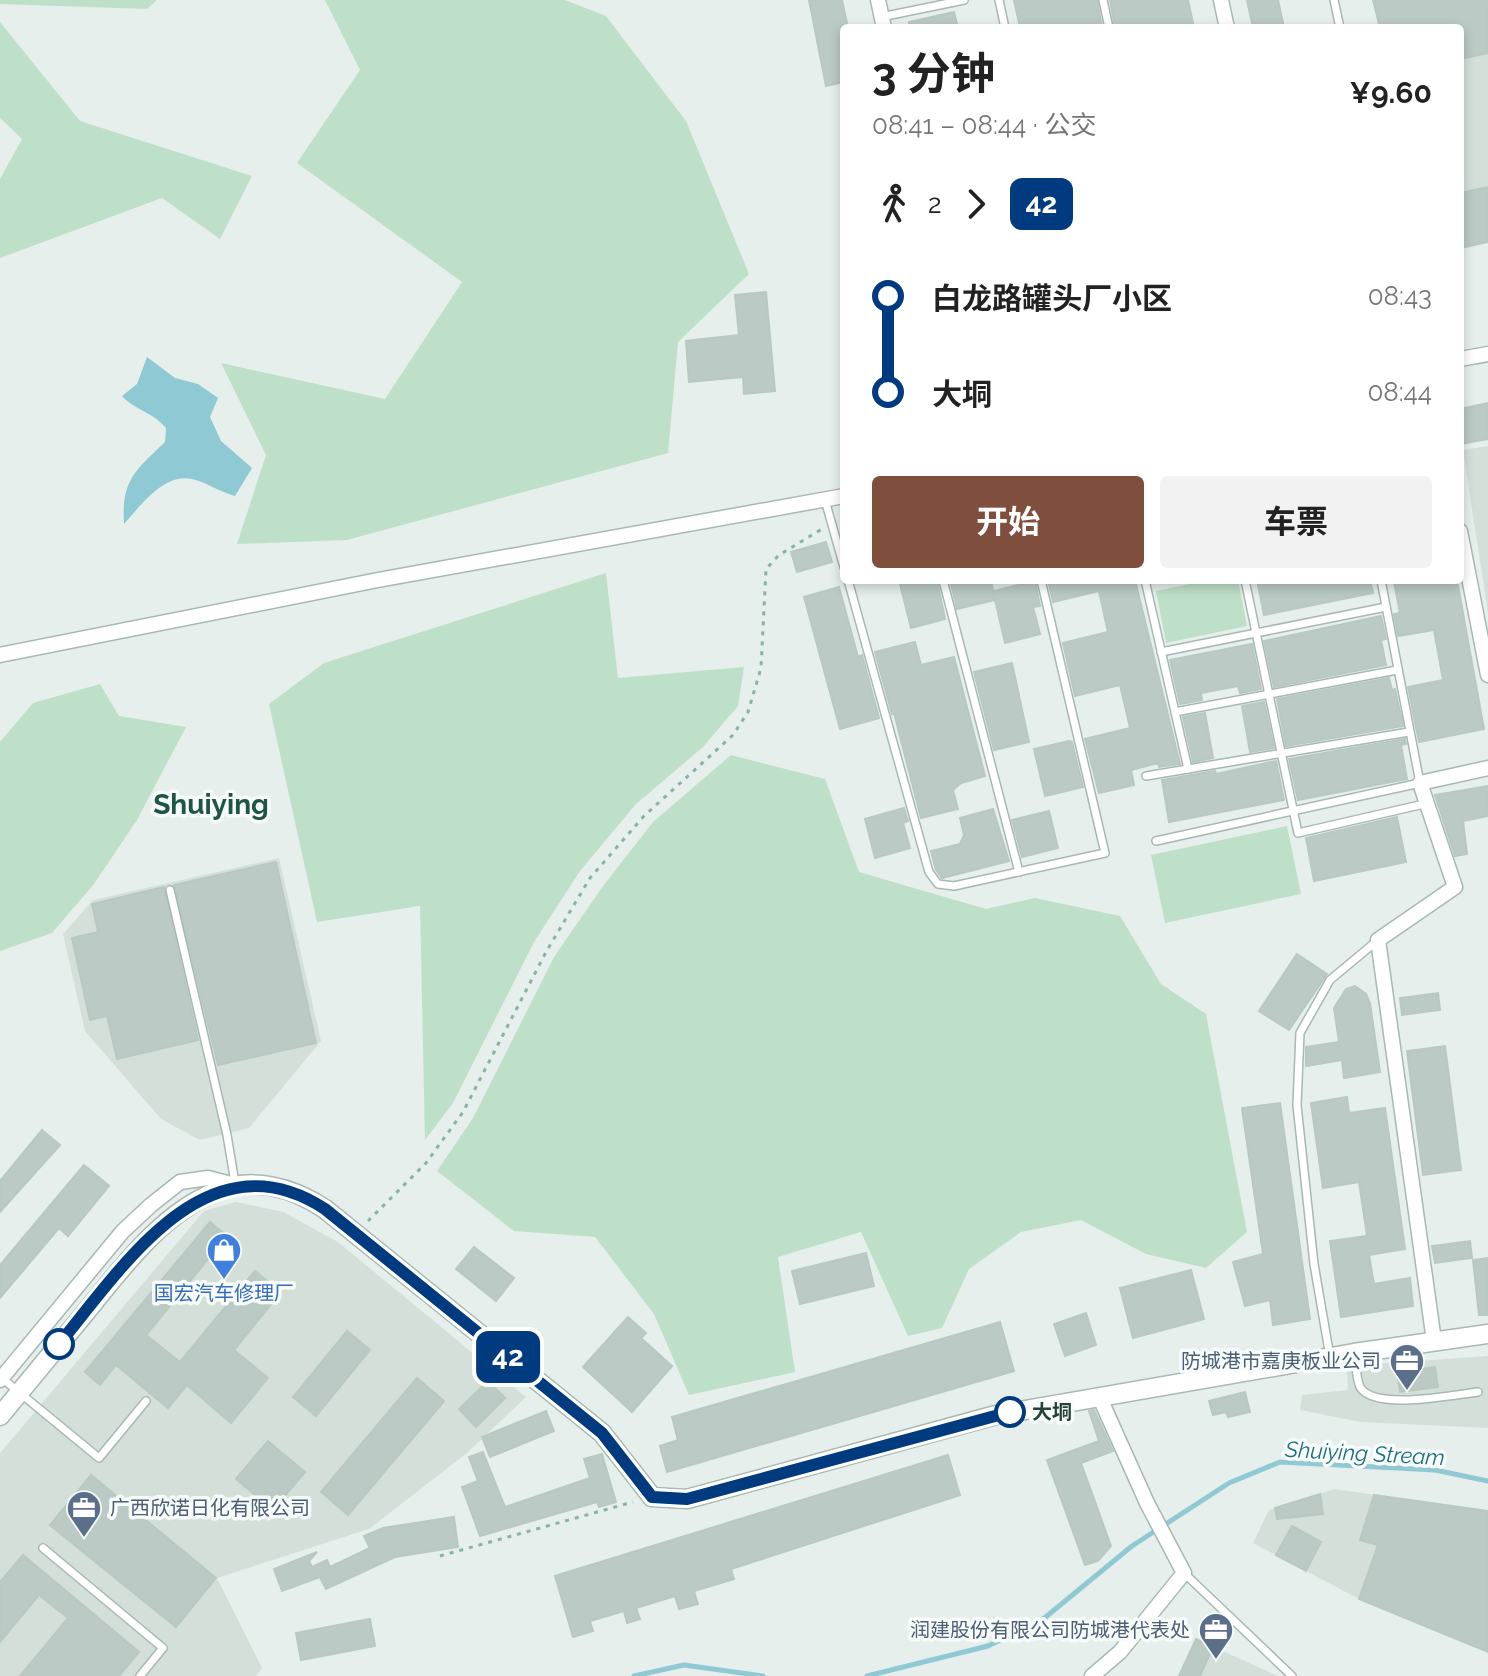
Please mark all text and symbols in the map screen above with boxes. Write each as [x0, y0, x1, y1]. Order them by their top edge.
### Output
text: 3 分钟 [872, 48, 995, 99]
text: ¥9.60 [1350, 75, 1432, 110]
text: 08:41 – 08:44 · 公交 [872, 110, 1096, 140]
icon: walk [872, 182, 916, 226]
icon: forward [954, 182, 998, 226]
text: 42 [1026, 187, 1057, 220]
text: 2 [928, 189, 942, 219]
text: 白龙路罐头厂小区 [932, 281, 1172, 316]
text: 08:43 [1368, 281, 1432, 311]
text: 大垌 [932, 377, 992, 412]
text: 08:44 [1367, 377, 1432, 407]
button: 开始 [872, 476, 1144, 568]
button: 车票 [1160, 476, 1432, 568]
district label: Shuiying [153, 788, 269, 821]
shop icon: 国宏汽车修理厂 [205, 1231, 243, 1281]
place label: 国宏汽车修理厂 [154, 1281, 294, 1305]
unlabelled marker [44, 1329, 74, 1359]
line badge: 42 [472, 1331, 544, 1383]
text: 42 [492, 1340, 524, 1373]
office icon: 防城港市嘉庚板业公司 [1388, 1342, 1426, 1392]
place label: 防城港市嘉庚板业公司 [1181, 1349, 1381, 1373]
marker: 大垌 [995, 1397, 1025, 1427]
place label: 大垌 [1032, 1400, 1072, 1424]
water label: Shuiying Stream [1284, 1436, 1445, 1470]
office icon: 广西欣诺日化有限公司 [65, 1489, 103, 1539]
place label: 广西欣诺日化有限公司 [110, 1496, 310, 1520]
office icon: 润建股份有限公司防城港代表处 [1197, 1611, 1235, 1661]
place label: 润建股份有限公司防城港代表处 [910, 1618, 1190, 1642]

